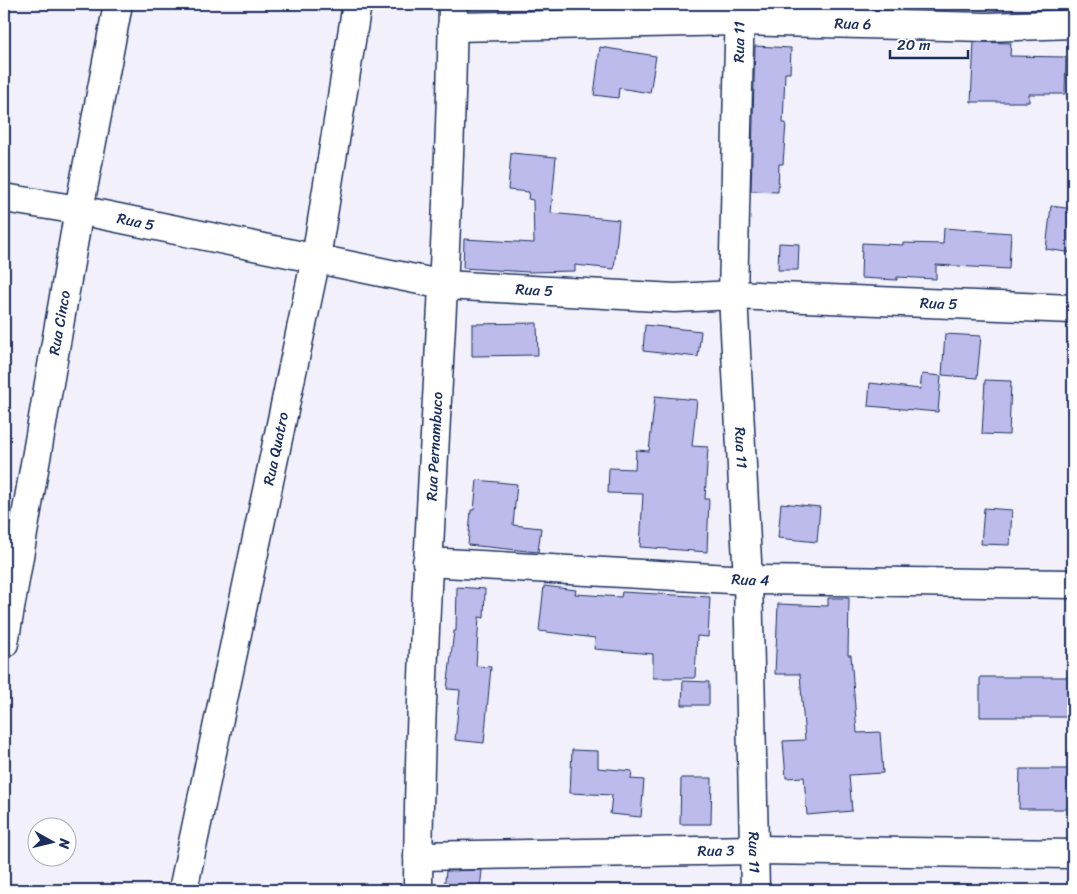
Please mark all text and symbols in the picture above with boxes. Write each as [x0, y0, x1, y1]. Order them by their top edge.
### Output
street label: Rua 6 [834, 10, 872, 37]
street label: Rua 11 [726, 21, 752, 63]
scale bar [890, 28, 967, 60]
text: 20 m [897, 32, 931, 58]
street label: Rua 5 [115, 205, 157, 238]
street label: Rua 5 [515, 276, 554, 304]
street label: Rua Cinco [41, 288, 78, 357]
street label: Rua 5 [919, 290, 958, 317]
street label: Rua Pernambuco [418, 391, 450, 502]
street label: Rua Quatro [256, 409, 296, 488]
street label: Rua 11 [727, 426, 755, 469]
street label: Rua 4 [731, 566, 770, 593]
north arrow [28, 816, 78, 866]
street label: Rua 11 [741, 831, 768, 873]
text: N [51, 836, 78, 851]
street label: Rua 3 [697, 837, 735, 864]

